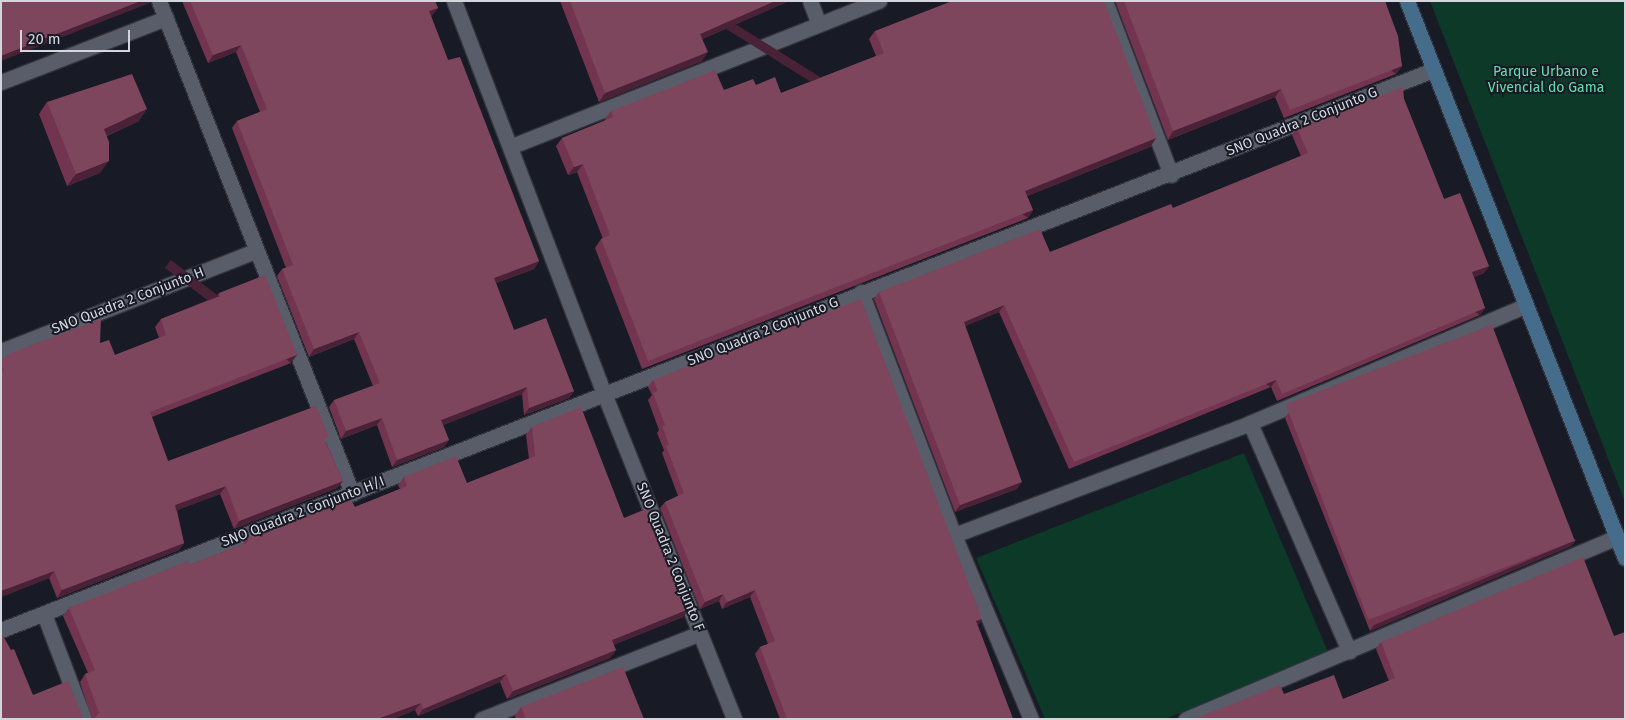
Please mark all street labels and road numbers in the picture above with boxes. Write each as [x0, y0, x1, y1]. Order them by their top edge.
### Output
street label: SNO Quadra 2 Conjunto G [1224, 84, 1380, 160]
street label: SNO Quadra 2 Conjunto H [49, 264, 207, 338]
street label: SNO Quadra 2 Conjunto G [685, 294, 841, 370]
street label: SNO Quadra 2 Conjunto H/I [219, 473, 387, 551]
street label: SNO Quadra 2 Conjunto F [632, 480, 708, 634]

